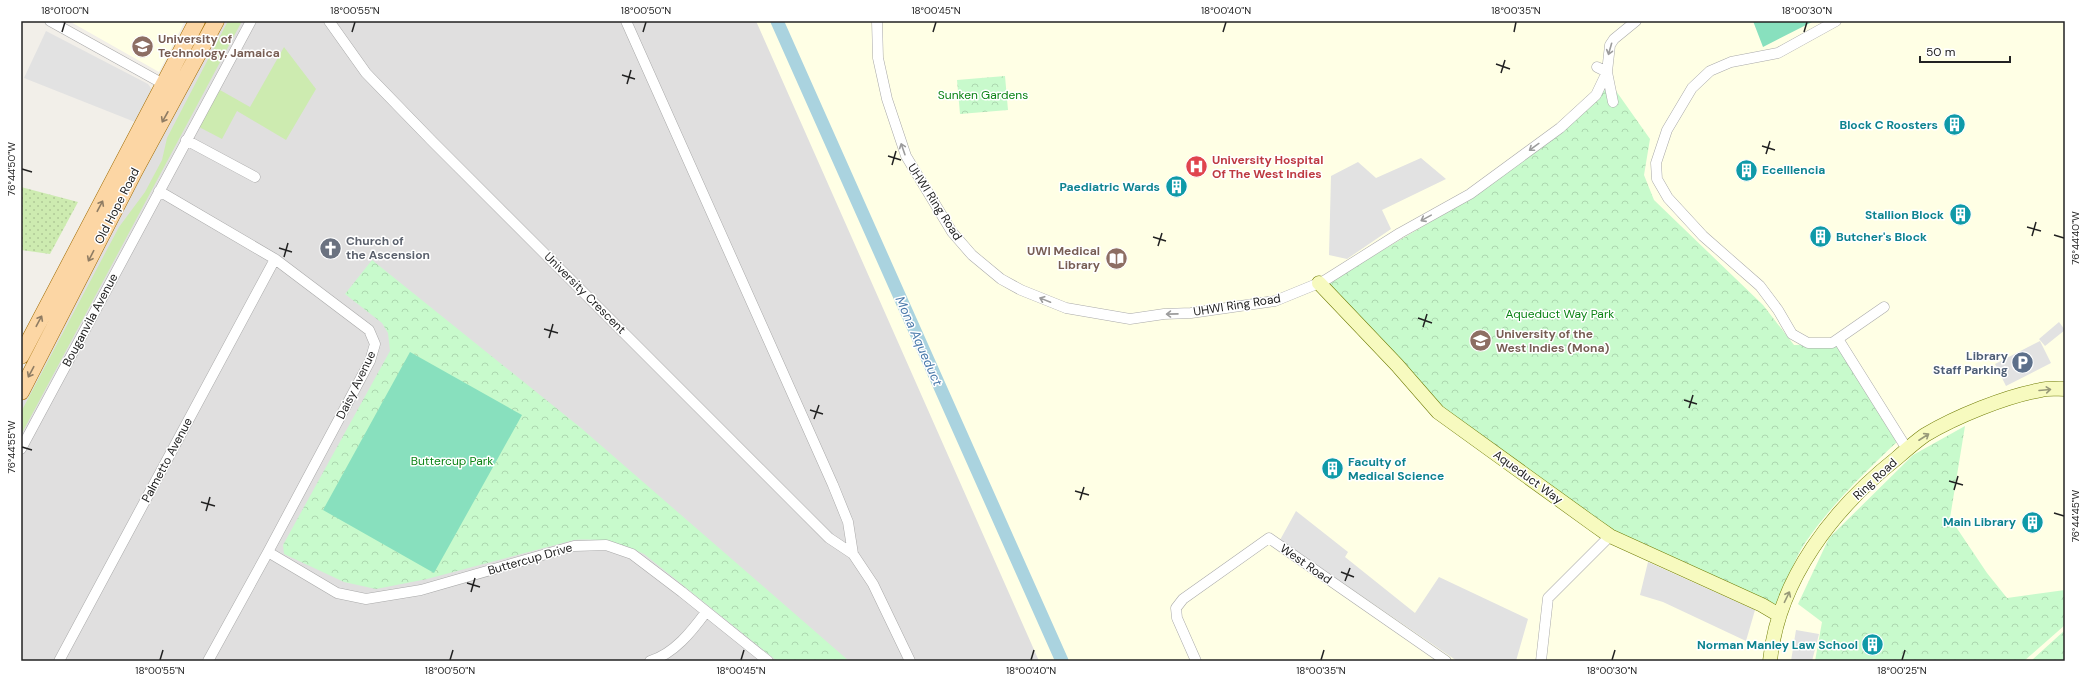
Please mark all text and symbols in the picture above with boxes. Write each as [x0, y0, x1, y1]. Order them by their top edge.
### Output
text: 18°01'00"N [41, 4, 89, 17]
text: 18°00'55"N [330, 4, 380, 17]
text: 18°00'50"N [621, 4, 671, 17]
text: 18°00'45"N [911, 4, 961, 17]
text: 18°00'40"N [1201, 4, 1251, 17]
text: 18°00'35"N [1491, 4, 1541, 17]
text: 18°00'30"N [1782, 4, 1832, 17]
place label: University of Technology, Jamaica [158, 31, 280, 61]
school or university icon: University of Technology, Jamaica [130, 33, 156, 59]
scale bar [1920, 38, 2010, 64]
one-way arrow [1606, 42, 1613, 55]
text: 50 m [1926, 44, 1955, 60]
park label: Sunken Gardens [938, 87, 1028, 103]
one-way arrow [160, 111, 168, 123]
building icon: Block C Roosters [1941, 112, 1967, 138]
place label: Block C Roosters [1839, 117, 1938, 133]
text: 76°44'50"W [5, 142, 18, 196]
one-way arrow [899, 143, 907, 155]
one-way arrow [1529, 143, 1540, 151]
place label: University Hospital Of The West Indies [1212, 152, 1323, 182]
hospital icon: University Hospital Of The West Indies [1183, 154, 1209, 180]
building icon: Ecelllencia [1733, 157, 1759, 183]
street label: UHWI Ring Road [904, 161, 966, 243]
place label: Ecelllencia [1762, 162, 1825, 178]
street label: Old Hope Road [91, 165, 143, 247]
building icon: Paediatric Wards [1163, 174, 1189, 200]
place label: Paediatric Wards [1060, 179, 1160, 195]
one-way arrow [97, 200, 104, 212]
building icon: Stallion Block [1947, 202, 1973, 228]
place label: Stallion Block [1865, 207, 1944, 223]
text: 76°44'40"W [2069, 211, 2082, 265]
one-way arrow [1420, 215, 1432, 223]
building icon: Butcher's Block [1808, 224, 1834, 250]
place label: Butcher's Block [1836, 229, 1927, 245]
place label: Church of the Ascension [346, 233, 430, 263]
church icon: Church of the Ascension [317, 235, 343, 261]
place label: UWI Medical Library [1027, 243, 1101, 273]
library icon: UWI Medical Library [1103, 245, 1129, 271]
street label: University Crescent [541, 249, 630, 338]
one-way arrow [86, 250, 94, 262]
street label: Bouganvila Avenue [59, 270, 121, 369]
street label: UHWI Ring Road [1192, 290, 1282, 320]
water label: Mona Aqueduct [892, 293, 947, 389]
one-way arrow [1040, 296, 1052, 304]
park label: Aqueduct Way Park [1506, 306, 1614, 322]
one-way arrow [1166, 310, 1179, 318]
one-way arrow [36, 315, 43, 327]
place label: University of the West Indies (Mona) [1496, 326, 1610, 356]
school or university icon: University of the West Indies (Mona) [1468, 328, 1494, 354]
street label: Daisy Avenue [333, 348, 380, 422]
place label: Library Staff Parking [1933, 348, 2009, 378]
parking icon: Library Staff Parking [2010, 350, 2036, 376]
one-way arrow [27, 366, 35, 378]
one-way arrow [2038, 386, 2051, 394]
street label: Palmetto Avenue [138, 415, 196, 505]
text: 76°44'55"W [5, 420, 18, 473]
one-way arrow [1919, 432, 1930, 441]
street label: Aqueduct Way [1490, 446, 1566, 508]
park label: Buttercup Park [411, 453, 493, 469]
place label: Faculty of Medical Science [1348, 454, 1444, 484]
street label: Ring Road [1850, 454, 1900, 504]
building icon: Faculty of Medical Science [1319, 456, 1345, 482]
text: 76°44'45"W [2069, 489, 2082, 542]
building icon: Main Library [2019, 509, 2045, 535]
place label: Main Library [1943, 514, 2017, 530]
street label: Buttercup Drive [486, 539, 574, 579]
street label: West Road [1277, 540, 1335, 588]
one-way arrow [1784, 591, 1791, 603]
building icon: Norman Manley Law School [1860, 632, 1886, 658]
place label: Norman Manley Law School [1697, 637, 1858, 653]
text: 18°00'55"N [135, 664, 185, 677]
text: 18°00'50"N [425, 664, 475, 677]
text: 18°00'45"N [716, 664, 766, 677]
text: 18°00'40"N [1006, 664, 1056, 677]
text: 18°00'35"N [1296, 664, 1346, 677]
text: 18°00'30"N [1587, 664, 1637, 677]
text: 18°00'25"N [1877, 664, 1927, 677]

